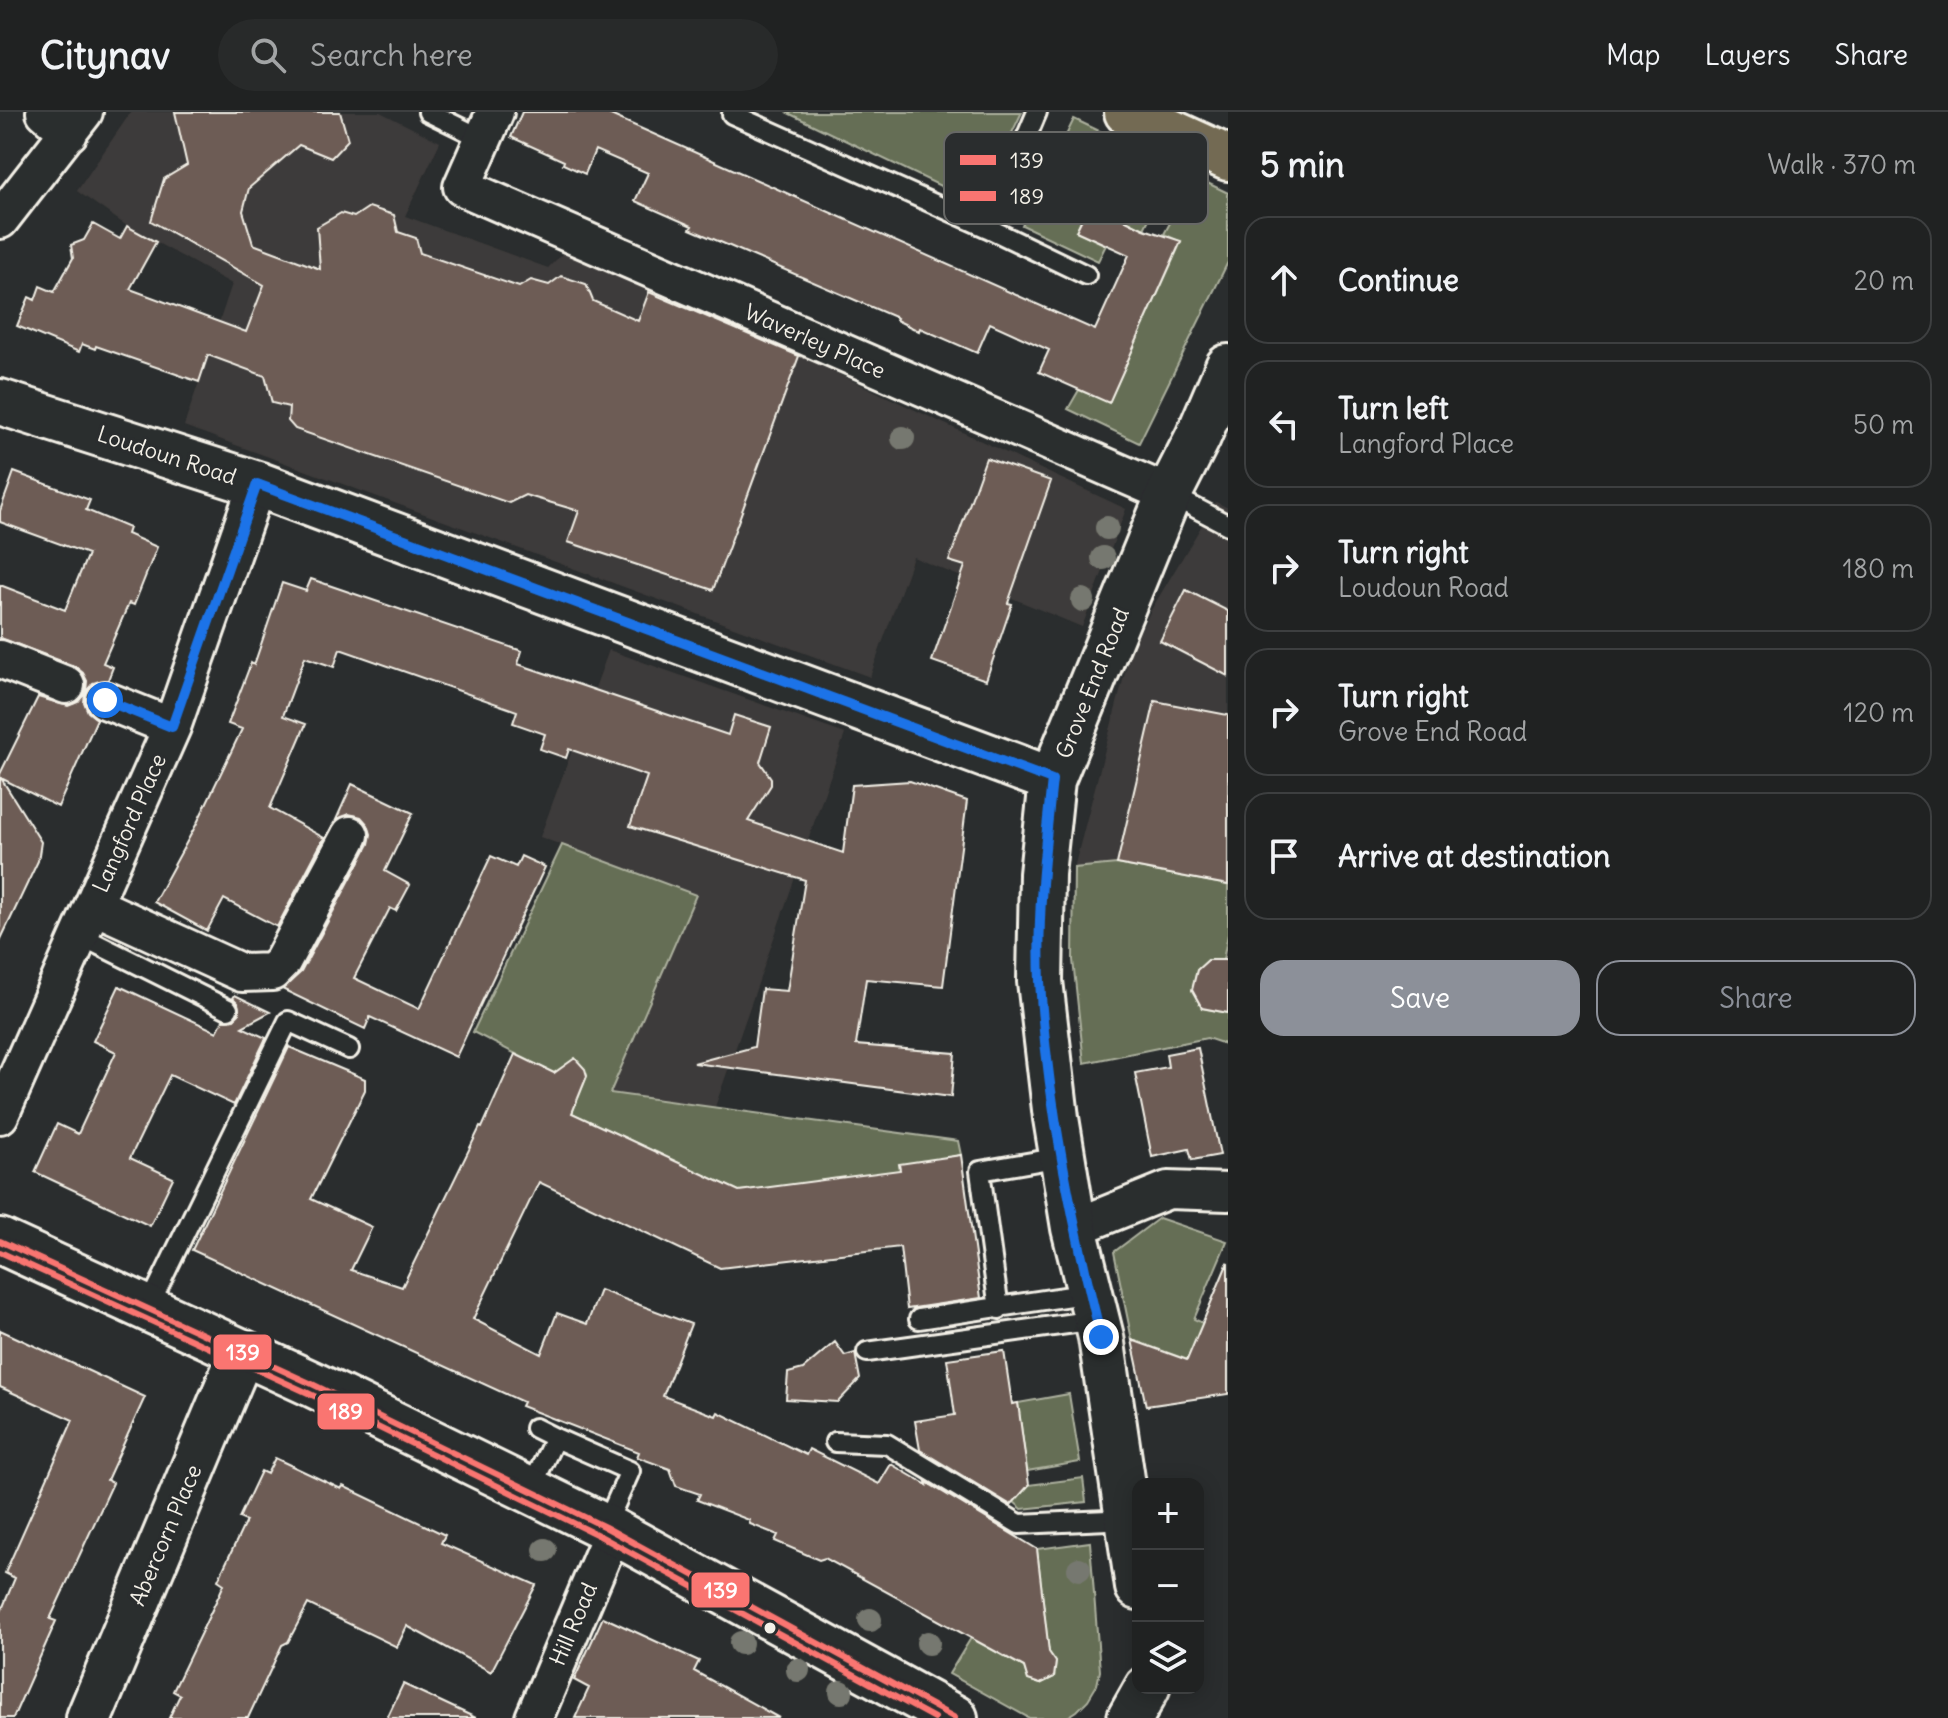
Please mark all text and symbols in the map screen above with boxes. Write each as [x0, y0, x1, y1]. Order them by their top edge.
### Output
search box [218, 19, 778, 91]
text: Citynav [40, 32, 170, 79]
icon: search [246, 33, 290, 77]
text: Search here [310, 36, 473, 74]
text: Map [1606, 37, 1661, 73]
text: Layers [1705, 37, 1791, 73]
text: Share [1835, 37, 1908, 73]
legend [944, 132, 1208, 224]
text: 5 min [1260, 143, 1345, 186]
text: 139 [1010, 146, 1044, 174]
text: Walk · 370 m [1768, 148, 1916, 181]
text: 189 [1010, 182, 1044, 210]
icon: ahead [1262, 258, 1306, 302]
text: Continue [1338, 261, 1459, 299]
text: 20 m [1854, 264, 1914, 297]
street label: Waverley Place [740, 297, 890, 385]
text: Turn left [1338, 389, 1449, 427]
icon: left [1262, 402, 1306, 446]
text: 50 m [1853, 408, 1914, 441]
street label: Loudoun Road [94, 419, 240, 491]
text: Langford Place [1338, 427, 1514, 460]
text: Turn right [1338, 533, 1469, 571]
icon: right [1262, 546, 1306, 590]
text: 180 m [1843, 552, 1914, 585]
text: Loudoun Road [1338, 571, 1509, 604]
street label: Grove End Road [1049, 603, 1135, 762]
text: Turn right [1338, 677, 1469, 715]
route start [87, 682, 123, 718]
icon: right [1262, 690, 1306, 734]
text: 120 m [1843, 696, 1914, 729]
text: Grove End Road [1338, 715, 1527, 748]
street label: Langford Place [86, 749, 172, 897]
icon: arrive [1262, 834, 1306, 878]
text: Arrive at destination [1338, 837, 1610, 875]
button: Save [1260, 960, 1580, 1036]
button: Share [1596, 960, 1916, 1036]
route end [1083, 1319, 1119, 1355]
line badge: 139 [212, 1333, 273, 1371]
text: 139 [226, 1338, 260, 1366]
line badge: 189 [316, 1392, 376, 1431]
text: 189 [329, 1397, 363, 1425]
street label: Abercorn Place [123, 1460, 207, 1610]
map controls [1132, 1478, 1204, 1694]
button: + [1132, 1478, 1204, 1550]
button: − [1132, 1550, 1204, 1622]
line badge: 139 [690, 1571, 751, 1609]
text: 139 [704, 1576, 738, 1604]
street label: Hill Road [543, 1578, 603, 1670]
unlabelled marker [762, 1620, 778, 1636]
button: layers [1132, 1622, 1204, 1694]

